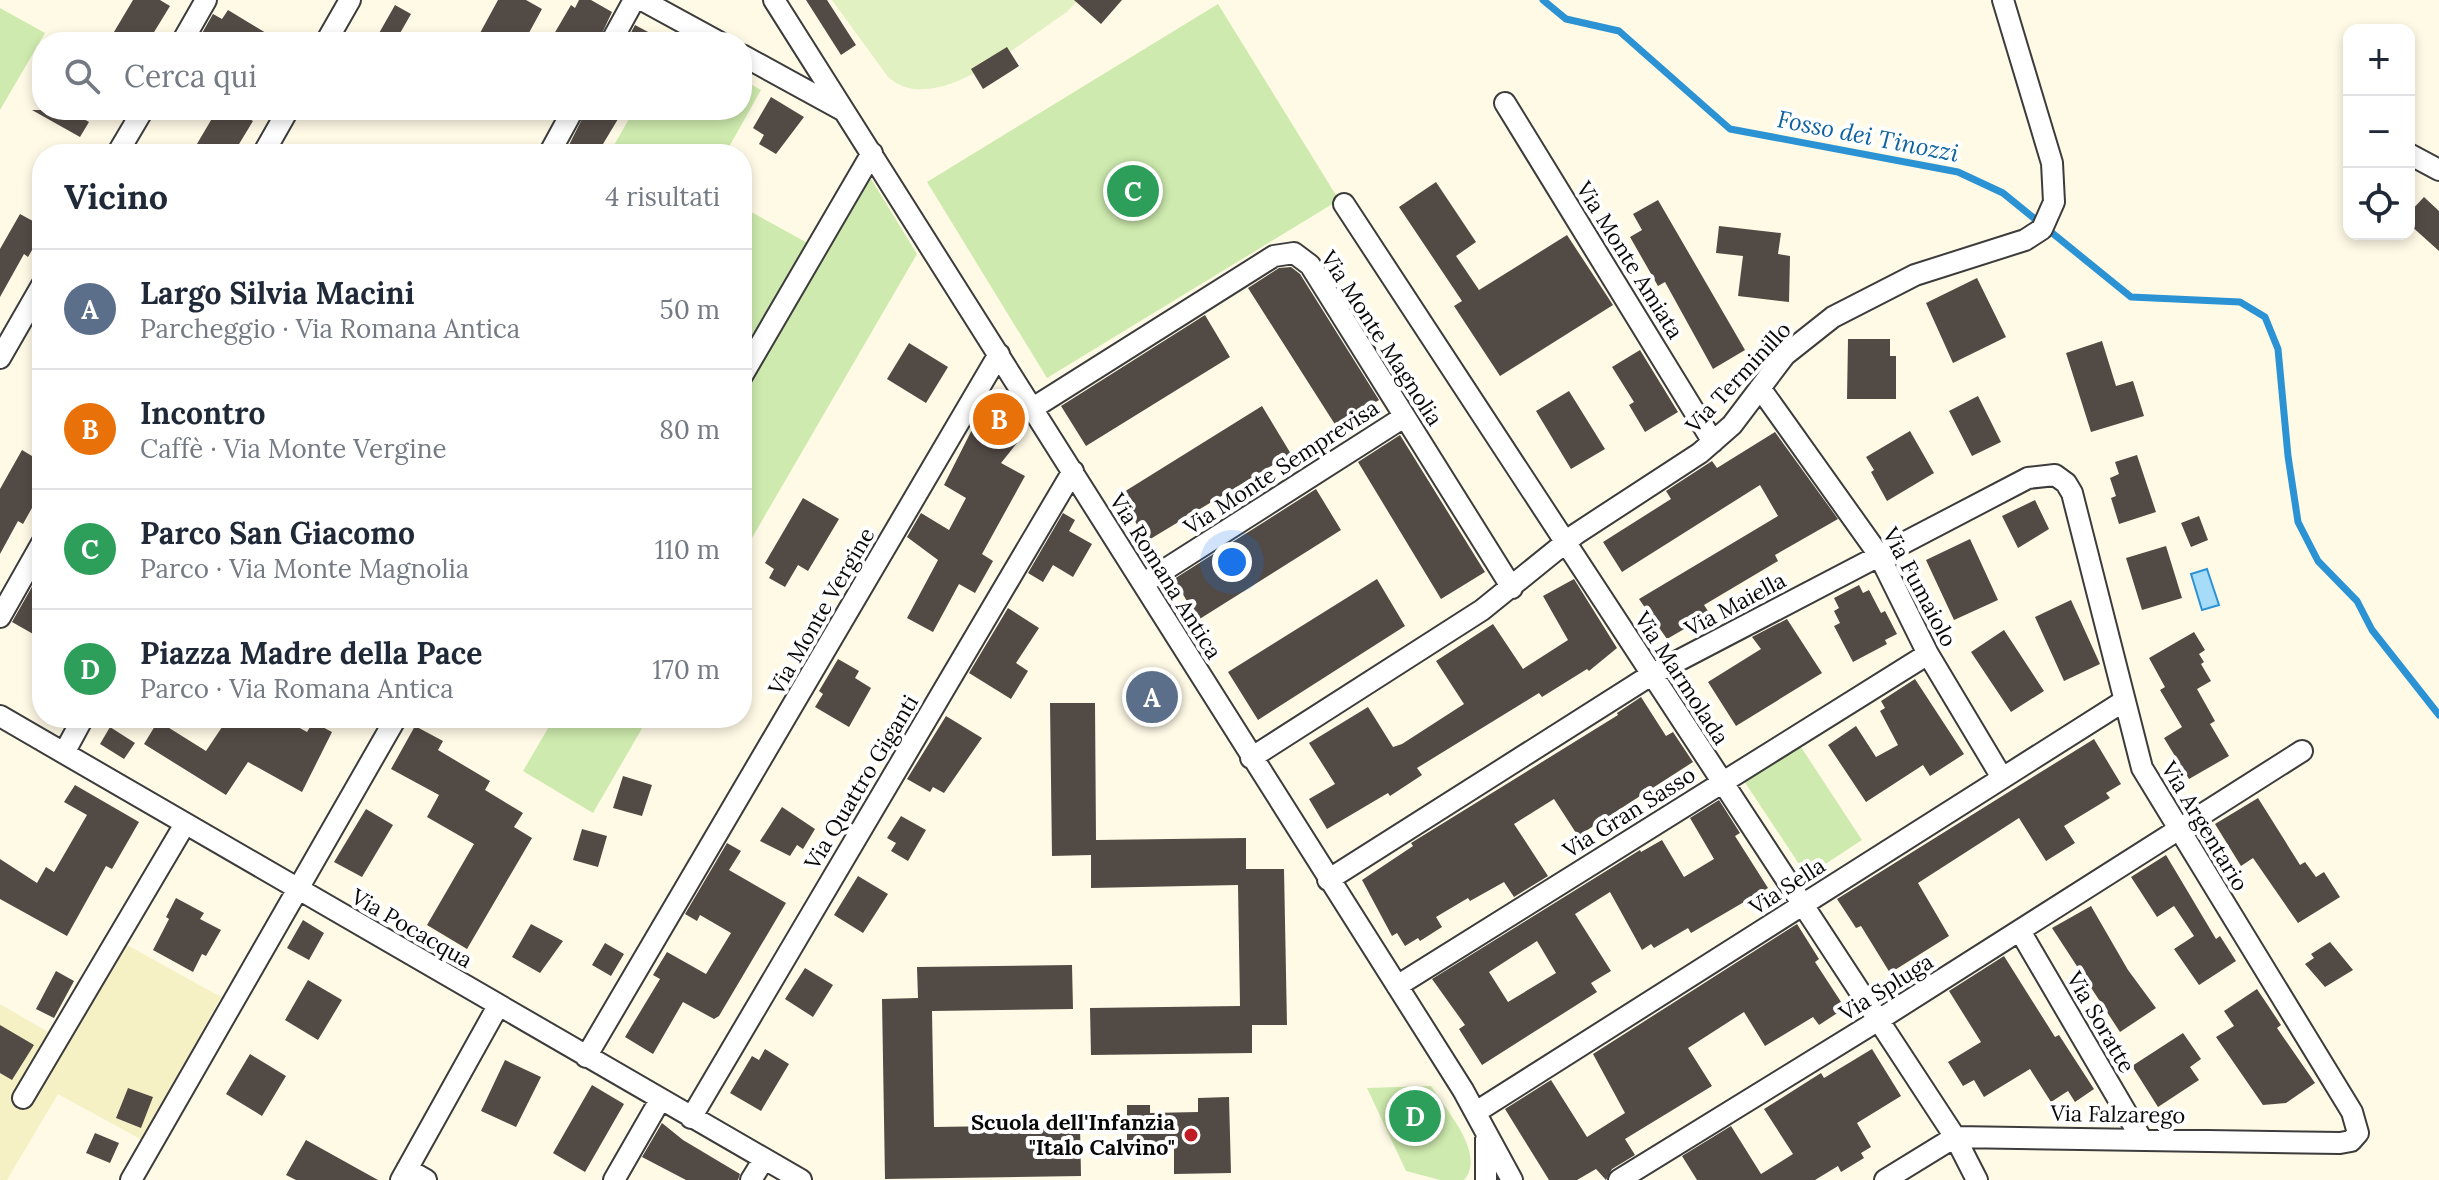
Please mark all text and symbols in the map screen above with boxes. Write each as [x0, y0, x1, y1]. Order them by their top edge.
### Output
map controls [2343, 24, 2415, 240]
button: + [2343, 24, 2415, 96]
search box [32, 32, 752, 120]
icon: search [60, 54, 104, 98]
text: Cerca qui [124, 57, 257, 95]
button: − [2343, 96, 2415, 168]
water label: Fosso dei Tinozzi [1775, 103, 1962, 169]
pin: C [1107, 161, 1159, 221]
button: locate [2343, 168, 2415, 240]
text: Vicino [64, 175, 168, 218]
street label: Via Monte Amiata [1570, 175, 1690, 344]
text: 4 risultati [605, 180, 720, 213]
street label: Via Monte Magnolia [1314, 244, 1449, 431]
text: Largo Silvia Macini [140, 274, 415, 312]
text: A [81, 293, 99, 326]
text: 50 m [660, 293, 720, 326]
text: Parcheggio · Via Romana Antica [140, 312, 520, 345]
street label: Via Terminillo [1679, 316, 1797, 439]
pin: B [973, 389, 1025, 449]
street label: Via Monte Semprevisa [1177, 393, 1384, 541]
text: Incontro [140, 394, 265, 432]
text: B [81, 413, 99, 446]
text: 80 m [659, 413, 720, 446]
text: Caffè · Via Monte Vergine [140, 432, 447, 465]
street label: Via Romana Antica [1103, 487, 1228, 664]
text: Parco San Giacomo [140, 514, 415, 552]
street label: Via Monte Vergine [761, 522, 880, 701]
street label: Via Fumaiolo [1876, 522, 1963, 652]
text: C [81, 533, 99, 566]
text: 110 m [655, 533, 720, 566]
your location [1212, 542, 1252, 582]
text: Parco · Via Monte Magnolia [140, 552, 469, 585]
street label: Via Maiella [1679, 566, 1790, 643]
street label: Via Marmolada [1628, 605, 1735, 750]
text: Piazza Madre della Pace [140, 634, 482, 672]
text: D [80, 653, 100, 686]
text: 170 m [652, 653, 720, 686]
pin: A [1126, 667, 1178, 727]
text: Parco · Via Romana Antica [140, 672, 454, 705]
street label: Via Quattro Giganti [797, 690, 924, 875]
street label: Via Argentario [2155, 755, 2255, 896]
street label: Via Gran Sasso [1557, 760, 1700, 864]
street label: Via Sella [1743, 851, 1830, 921]
street label: Via Pocacqua [346, 882, 478, 974]
street label: Via Spluga [1833, 947, 1938, 1027]
street label: Via Soratte [2060, 965, 2141, 1078]
pin: D [1389, 1086, 1441, 1146]
street label: Via Falzarego [2049, 1099, 2186, 1129]
place label: Scuola dell'Infanzia "Italo Calvino" [971, 1108, 1175, 1161]
marker: Scuola dell'Infanzia "Italo Calvino" [1182, 1126, 1200, 1144]

